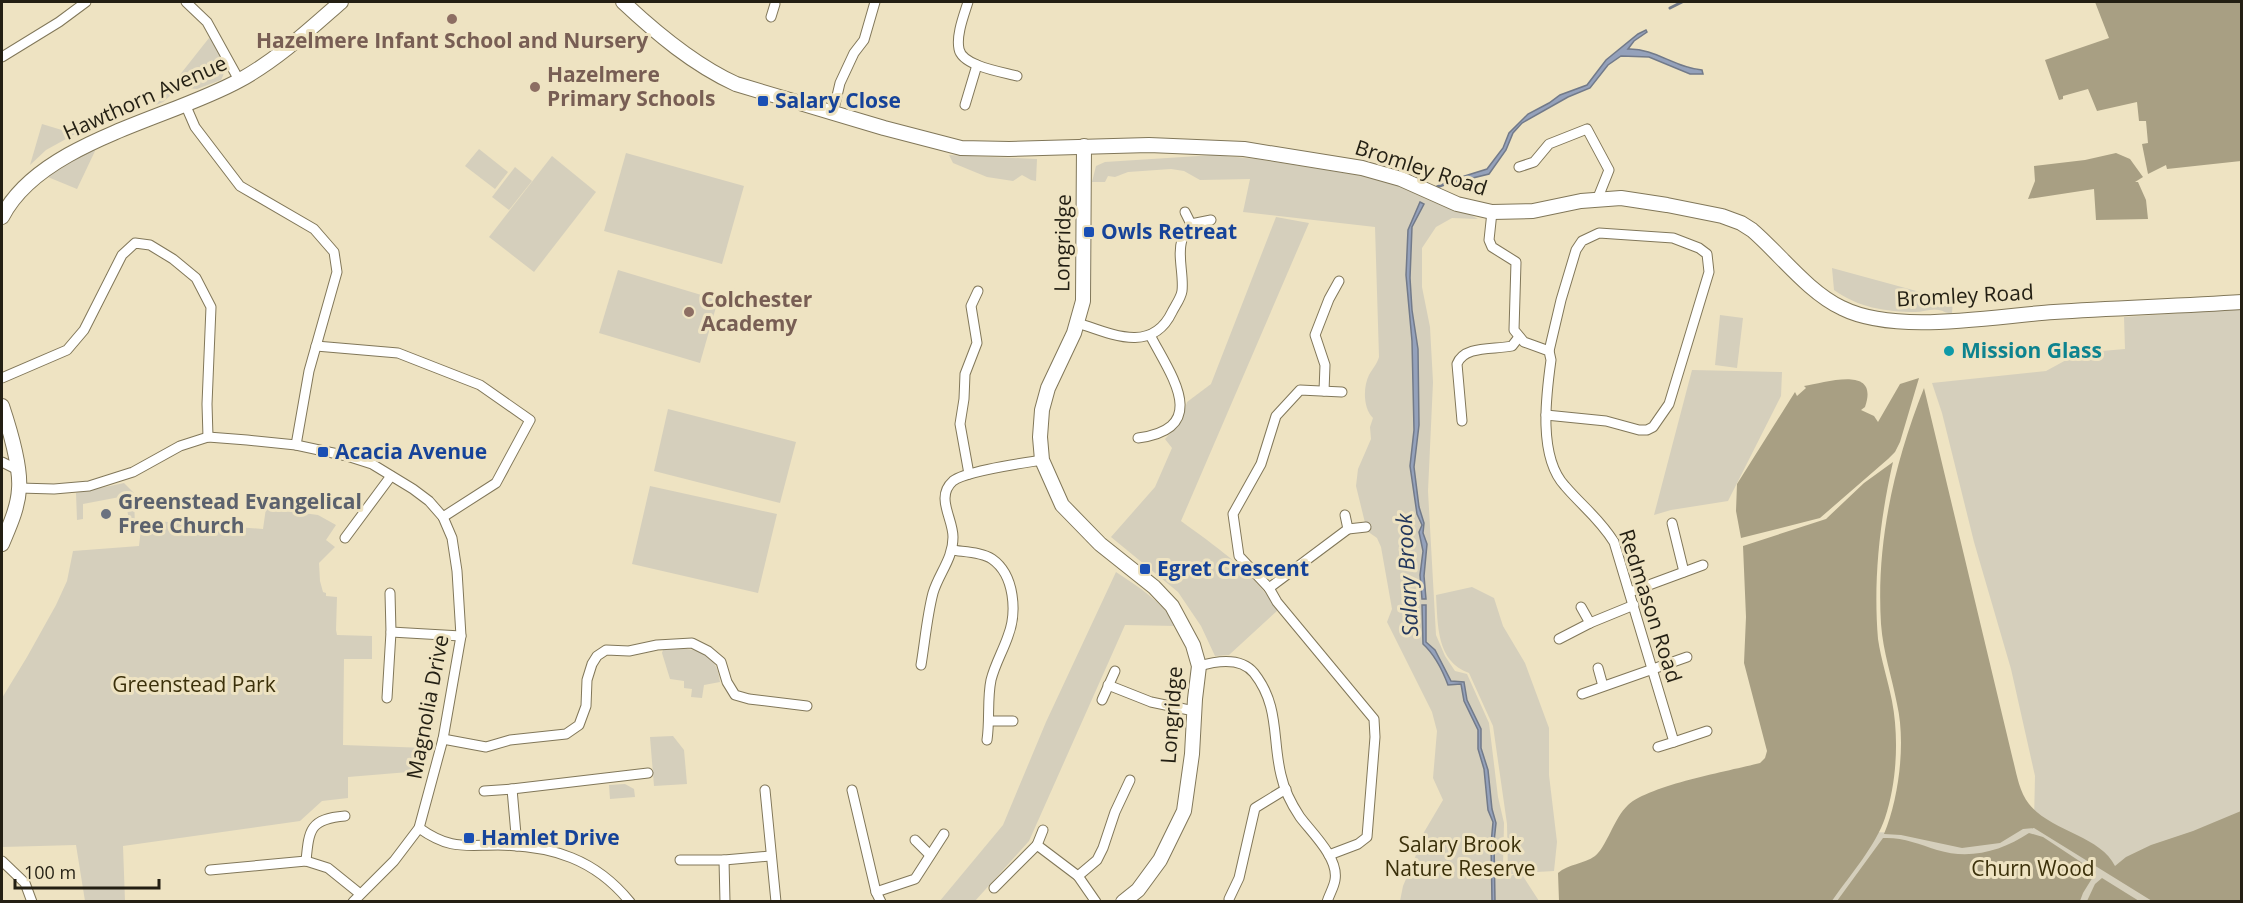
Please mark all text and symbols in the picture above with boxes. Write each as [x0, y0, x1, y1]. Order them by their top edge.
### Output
marker: Hazelmere Infant School and Nursery [445, 12, 459, 26]
place label: Hazelmere Infant School and Nursery [256, 26, 648, 54]
street label: Hawthorn Avenue [58, 48, 231, 146]
place label: Hazelmere Primary Schools [547, 60, 715, 112]
marker: Hazelmere Primary Schools [528, 80, 542, 94]
place label: Salary Close [775, 86, 901, 114]
marker: Salary Close [756, 94, 770, 108]
street label: Bromley Road [1352, 133, 1491, 202]
street label: Longridge [1047, 194, 1077, 292]
place label: Owls Retreat [1101, 217, 1237, 245]
marker: Owls Retreat [1082, 225, 1096, 239]
street label: Bromley Road [1896, 277, 2034, 313]
place label: Colchester Academy [701, 285, 813, 337]
marker: Colchester Academy [682, 305, 696, 319]
place label: Mission Glass [1961, 336, 2102, 364]
marker: Mission Glass [1942, 344, 1956, 358]
place label: Acacia Avenue [335, 437, 487, 465]
marker: Acacia Avenue [316, 445, 330, 459]
place label: Greenstead Evangelical Free Church [118, 487, 362, 539]
marker: Greenstead Evangelical Free Church [99, 507, 113, 521]
water label: Salary Brook [1388, 511, 1424, 637]
street label: Redmason Road [1613, 525, 1689, 686]
place label: Egret Crescent [1157, 554, 1309, 582]
marker: Egret Crescent [1138, 562, 1152, 576]
street label: Magnolia Drive [399, 632, 455, 781]
street label: Longridge [1154, 665, 1188, 765]
park label: Greenstead Park [112, 670, 276, 698]
place label: Hamlet Drive [481, 823, 620, 851]
park label: Salary Brook Nature Reserve [1384, 830, 1536, 882]
marker: Hamlet Drive [462, 831, 476, 845]
scale bar [15, 852, 159, 890]
park label: Churn Wood [1971, 854, 2095, 882]
text: 100 m [24, 860, 76, 884]

